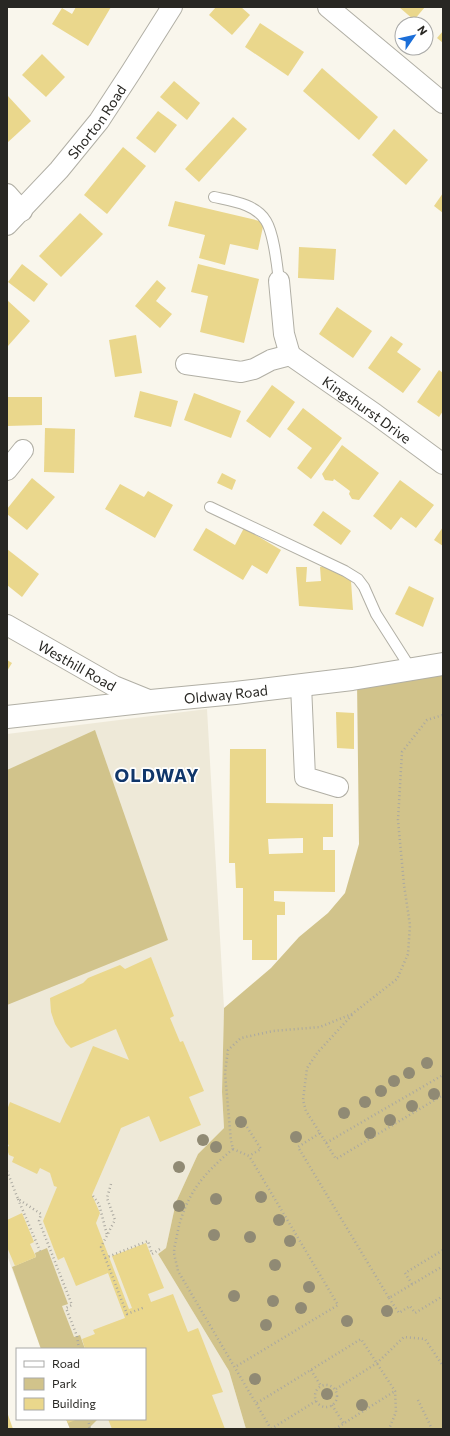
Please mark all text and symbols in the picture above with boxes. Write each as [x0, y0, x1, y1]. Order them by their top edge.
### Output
north arrow [394, 16, 434, 56]
text: N [415, 23, 430, 37]
street label: Shorton Road [63, 81, 129, 162]
street label: Kingshurst Drive [319, 372, 415, 446]
street label: Westhill Road [35, 636, 119, 694]
street label: Oldway Road [183, 681, 269, 706]
district label: OLDWAY [115, 764, 199, 786]
legend [16, 1348, 146, 1420]
text: Road [52, 1356, 80, 1370]
text: Park [52, 1376, 78, 1390]
text: Building [52, 1396, 96, 1410]

